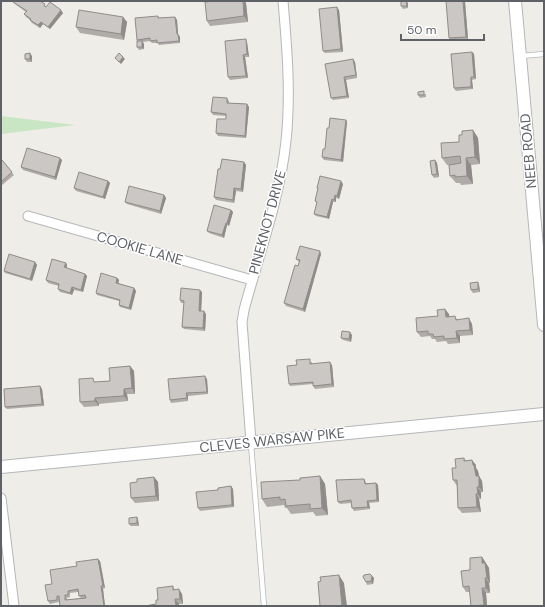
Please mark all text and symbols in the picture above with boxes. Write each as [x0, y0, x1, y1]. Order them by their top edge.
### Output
scale bar [401, 16, 484, 42]
text: 50 m [407, 22, 436, 38]
street label: NEEB ROAD [516, 113, 540, 189]
street label: PINEKNOT DRIVE [244, 168, 290, 276]
street label: COOKIE LANE [95, 227, 185, 269]
street label: CLEVES WARSAW PIKE [199, 423, 346, 457]

